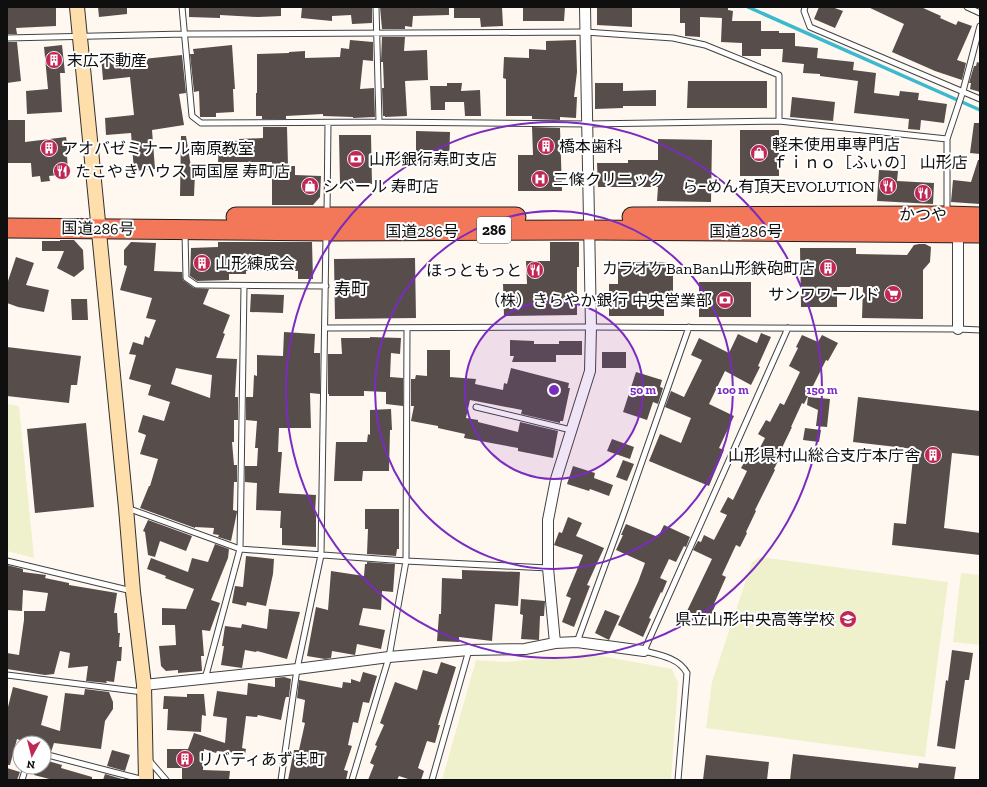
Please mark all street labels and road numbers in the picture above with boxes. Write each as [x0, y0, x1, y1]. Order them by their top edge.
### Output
road number: 286 [477, 217, 511, 243]
street label: 国道286号 [61, 218, 135, 239]
street label: 国道286号 [385, 222, 459, 241]
street label: 国道286号 [709, 222, 783, 241]

